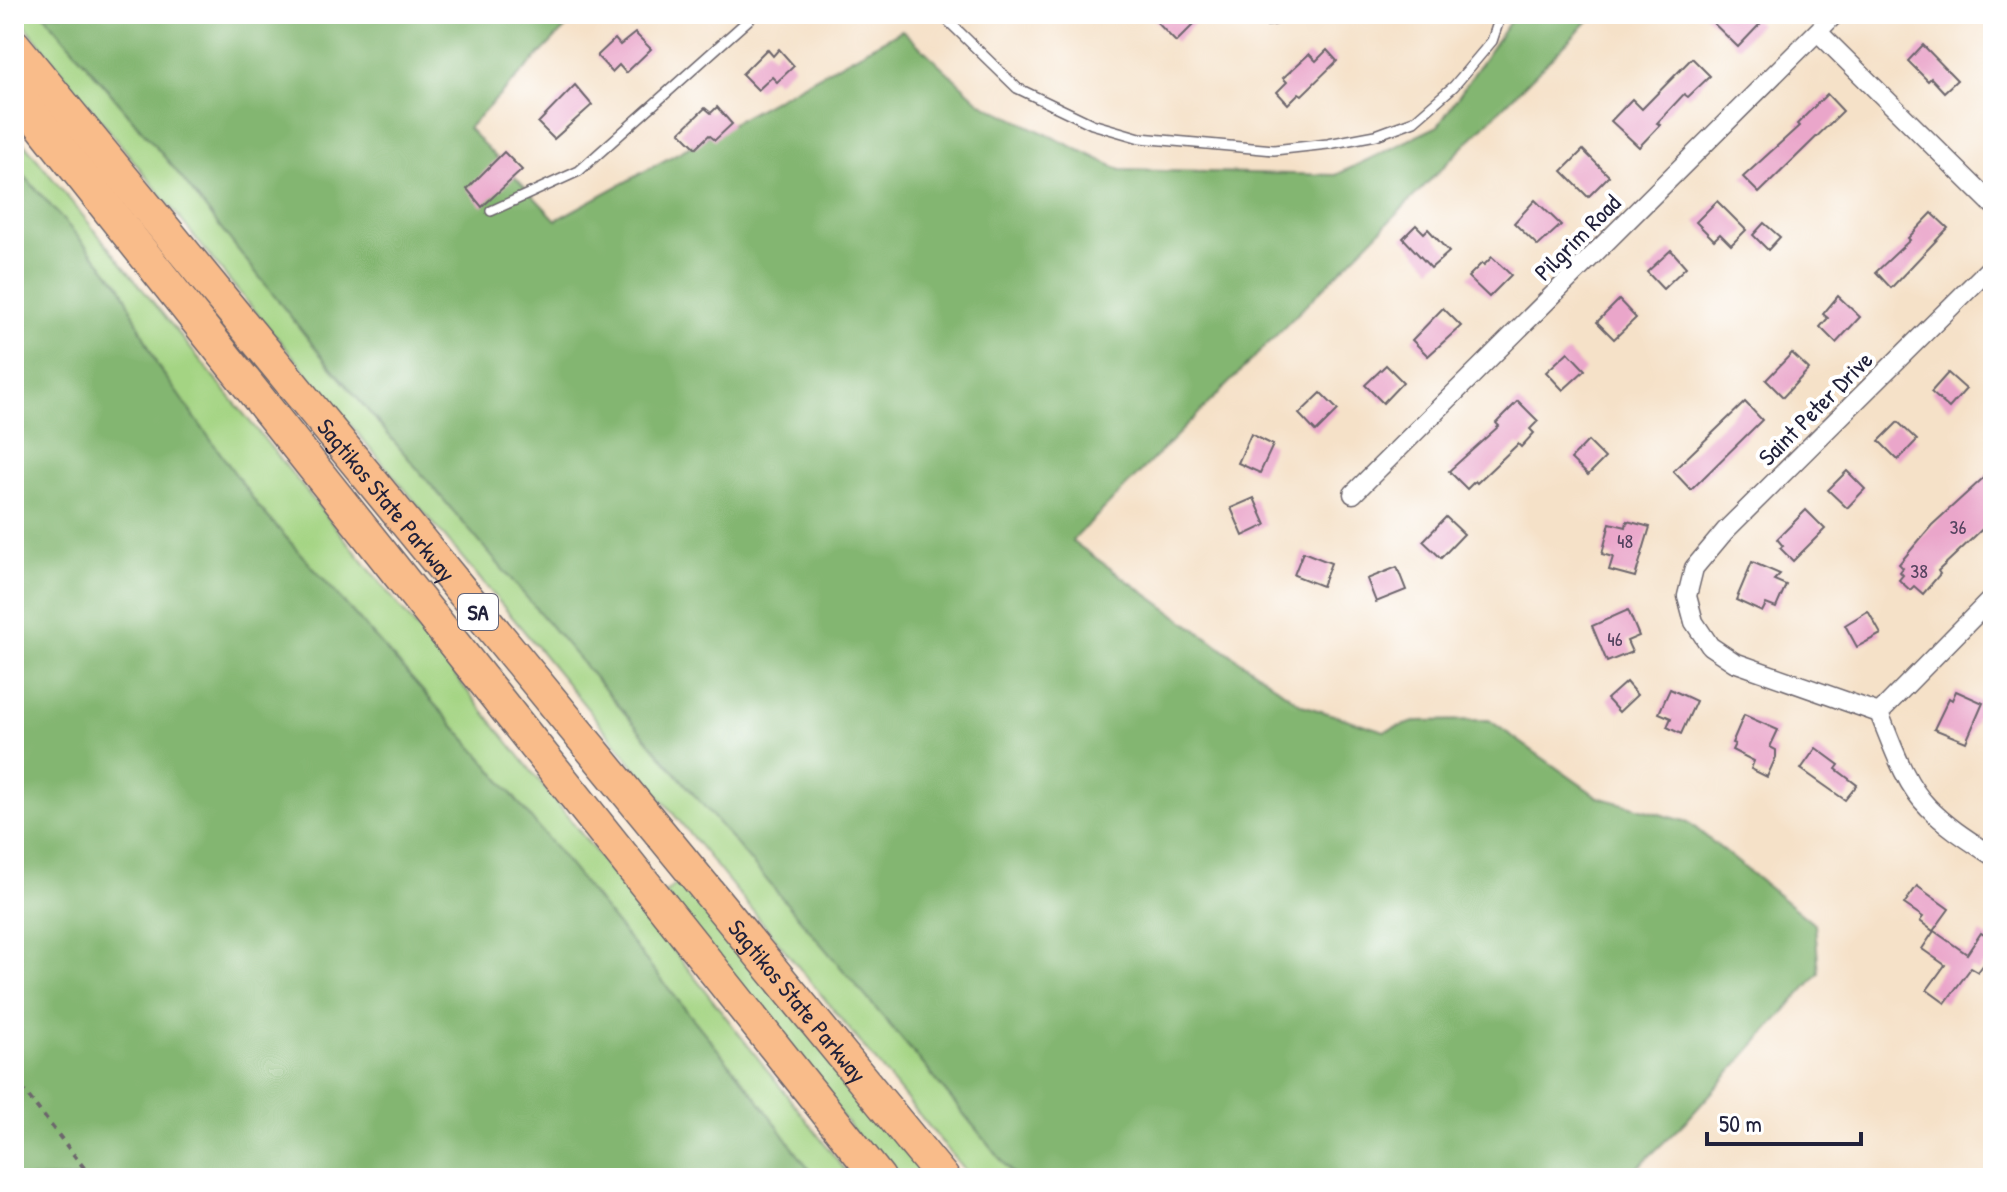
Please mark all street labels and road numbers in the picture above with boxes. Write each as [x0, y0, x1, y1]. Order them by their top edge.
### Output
street label: Pilgrim Road [1527, 187, 1627, 287]
street label: Saint Peter Drive [1751, 344, 1879, 472]
street label: Sagtikos State Parkway [310, 411, 463, 588]
road number: SA [458, 594, 498, 630]
street label: Sagtikos State Parkway [721, 912, 874, 1089]

